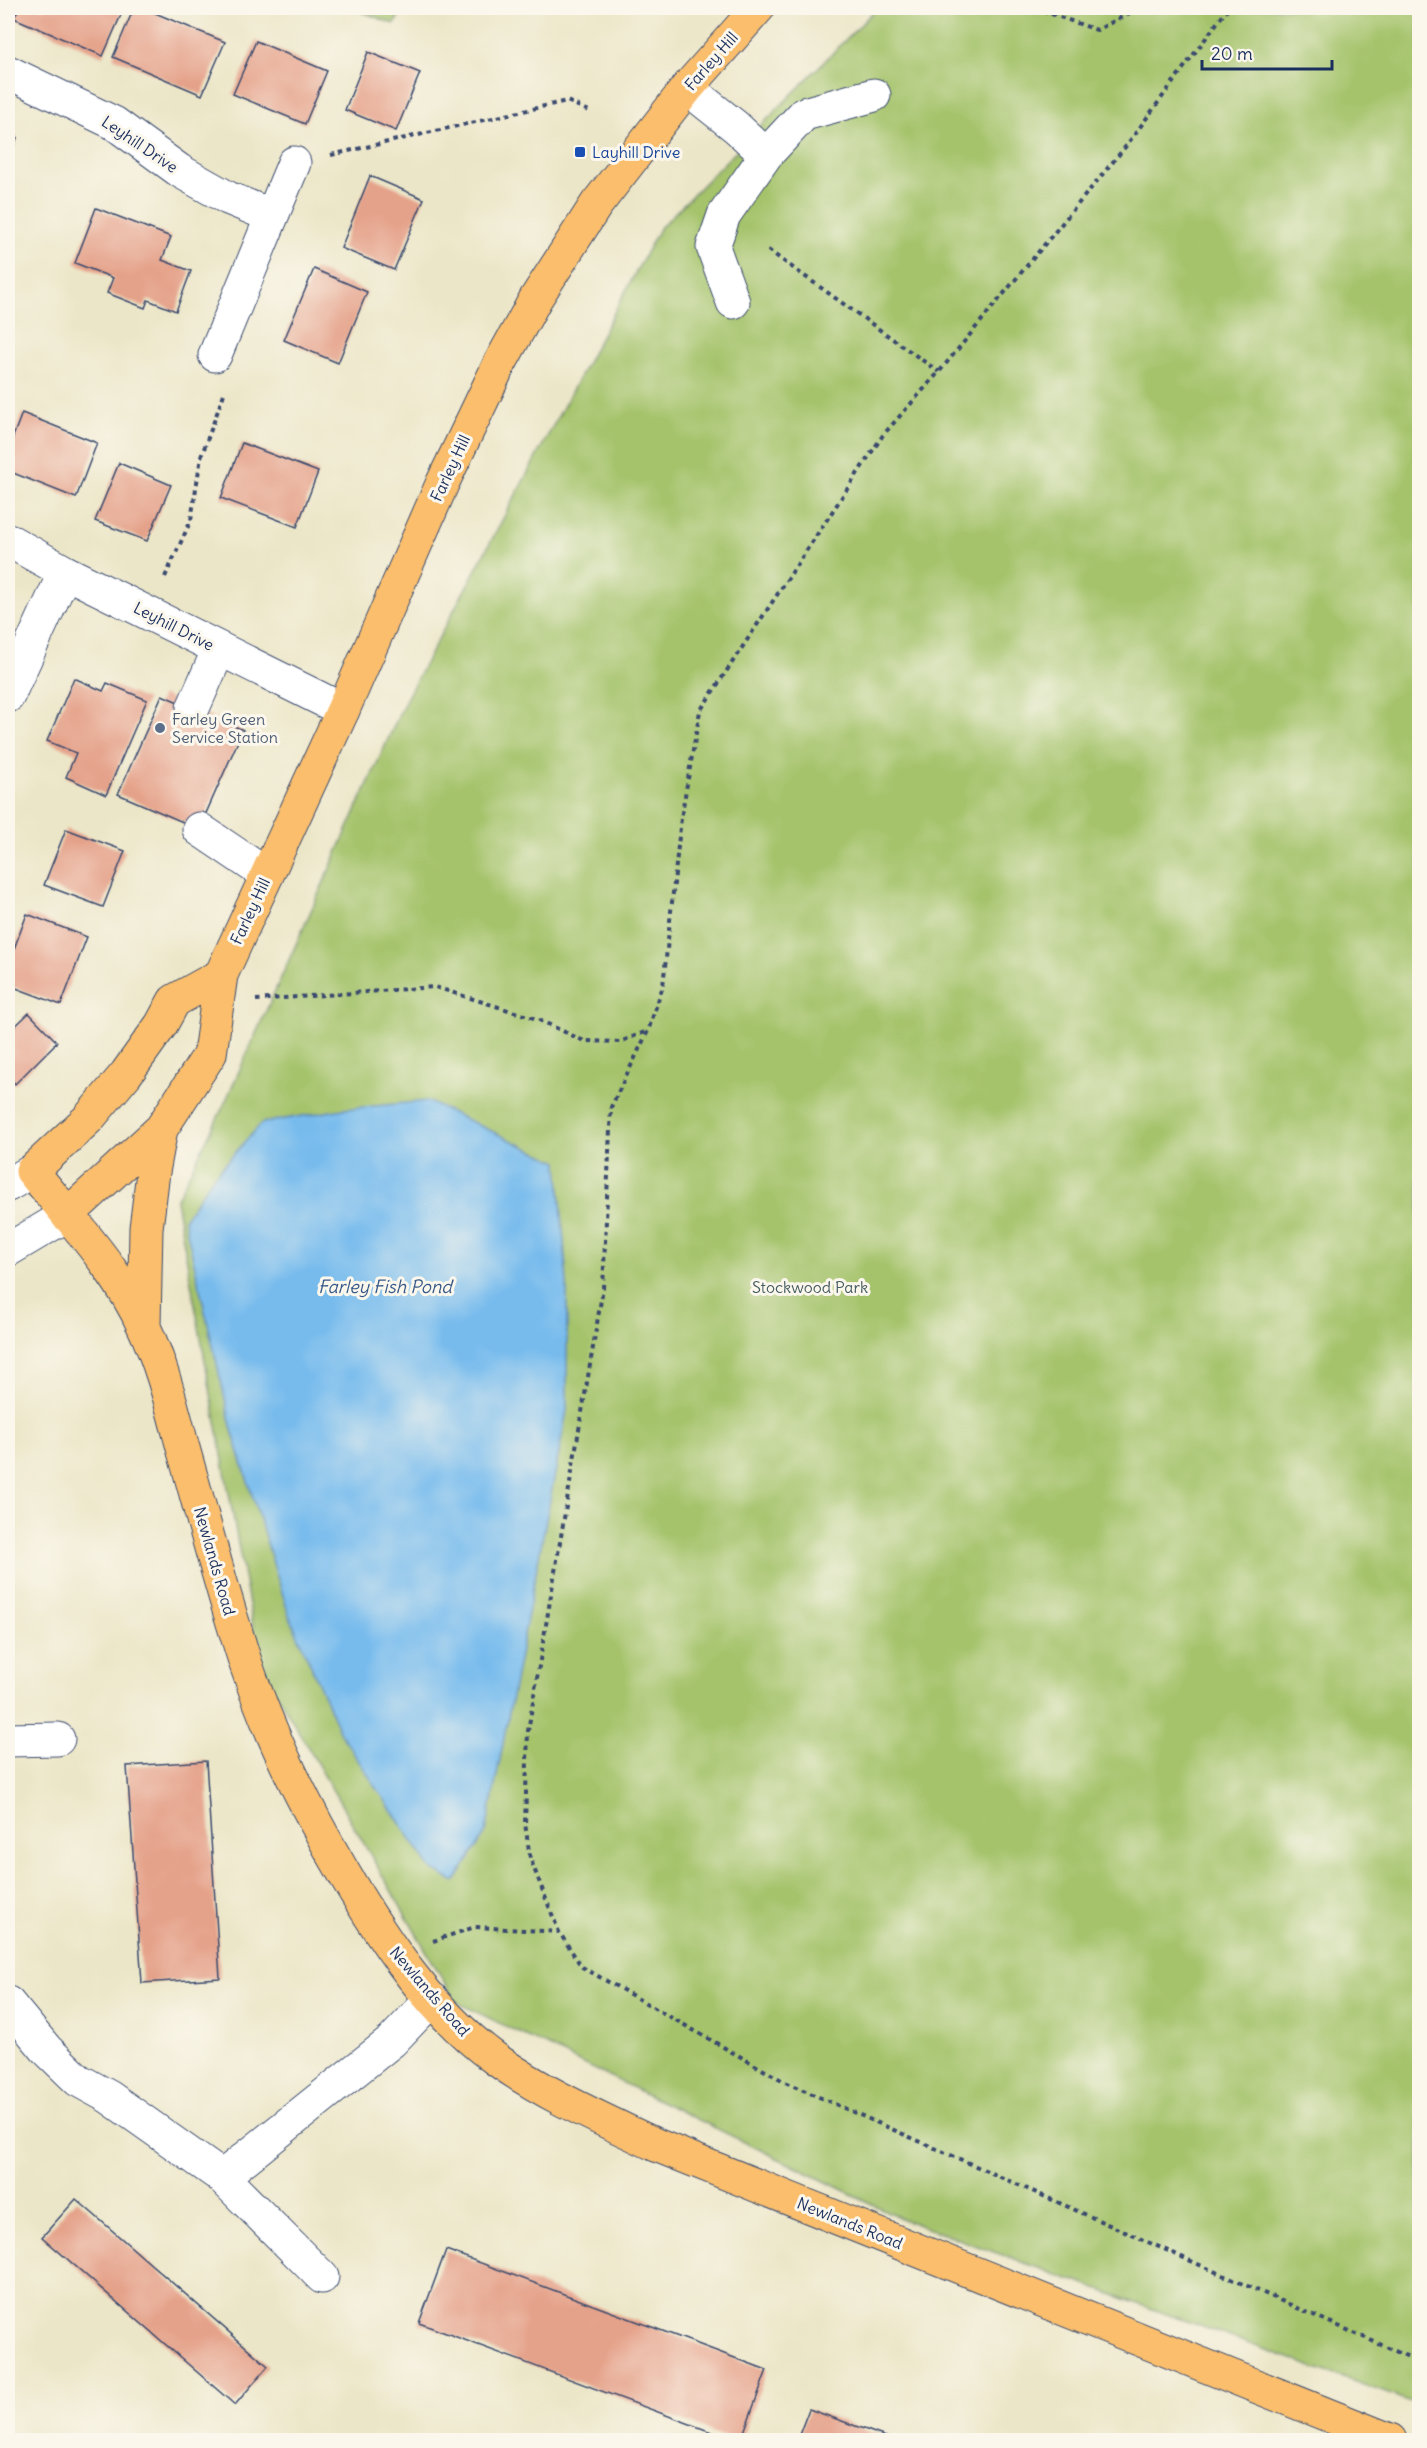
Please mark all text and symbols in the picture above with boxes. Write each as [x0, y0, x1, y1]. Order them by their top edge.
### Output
street label: Farley Hill [680, 28, 742, 94]
scale bar [1202, 33, 1332, 71]
text: 20 m [1211, 42, 1253, 65]
street label: Leyhill Drive [98, 111, 182, 177]
place label: Layhill Drive [592, 142, 680, 162]
marker: Layhill Drive [573, 145, 587, 159]
street label: Farley Hill [426, 431, 474, 505]
street label: Leyhill Drive [130, 597, 218, 655]
place label: Farley Green Service Station [172, 709, 278, 747]
marker: Farley Green Service Station [153, 721, 167, 735]
street label: Farley Hill [226, 874, 274, 948]
water label: Farley Fish Pond [318, 1275, 454, 1298]
park label: Stockwood Park [752, 1277, 868, 1297]
street label: Newlands Road [190, 1504, 240, 1618]
street label: Newlands Road [386, 1942, 474, 2040]
street label: Newlands Road [794, 2193, 906, 2253]

